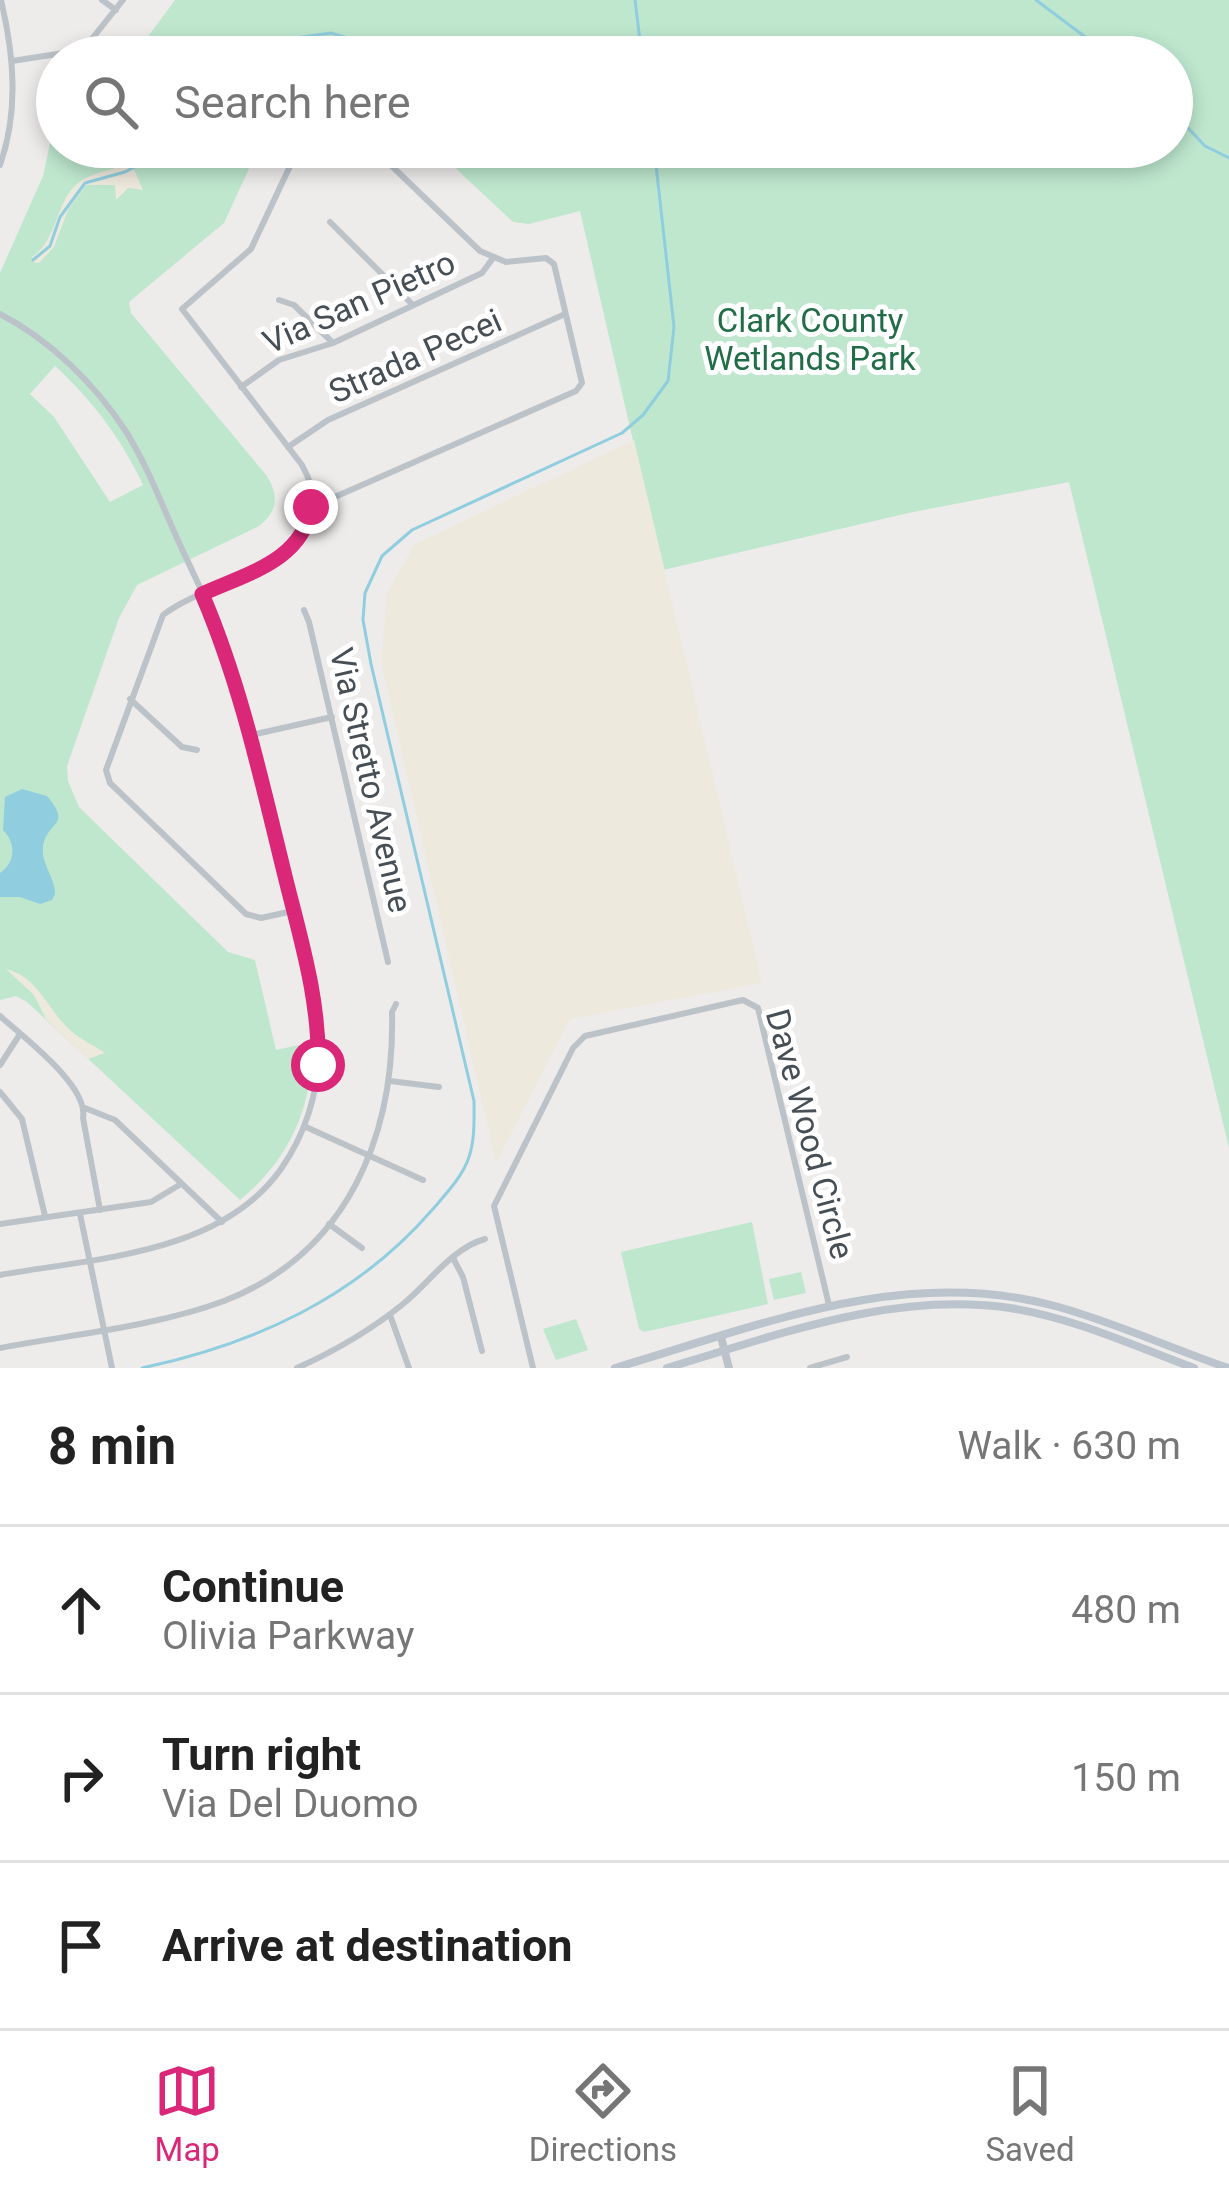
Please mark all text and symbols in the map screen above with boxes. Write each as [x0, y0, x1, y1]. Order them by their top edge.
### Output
search box [36, 36, 1193, 168]
icon: search [78, 69, 144, 135]
text: Search here [174, 76, 411, 129]
street label: Via San Pietro [257, 242, 461, 362]
street label: Strada Pecei [323, 301, 507, 411]
park label: Clark County Wetlands Park [704, 301, 916, 378]
route end [284, 480, 338, 534]
street label: Via Stretto Avenue [322, 644, 420, 916]
street label: Dave Wood Circle [758, 1005, 862, 1263]
route start [291, 1038, 345, 1092]
text: 8 min [48, 1417, 176, 1476]
text: Walk · 630 m [957, 1423, 1181, 1469]
text: Continue [162, 1560, 344, 1613]
icon: ahead [48, 1577, 114, 1643]
text: 480 m [1071, 1587, 1181, 1633]
text: Olivia Parkway [162, 1613, 414, 1659]
text: Turn right [162, 1728, 361, 1781]
icon: right [48, 1745, 114, 1811]
text: 150 m [1071, 1755, 1181, 1801]
text: Via Del Duomo [162, 1781, 418, 1827]
icon: arrive [48, 1913, 114, 1979]
text: Arrive at destination [162, 1919, 573, 1972]
tab: Map [154, 2058, 220, 2169]
tab: Directions [529, 2058, 677, 2169]
tab: Saved [986, 2058, 1075, 2169]

